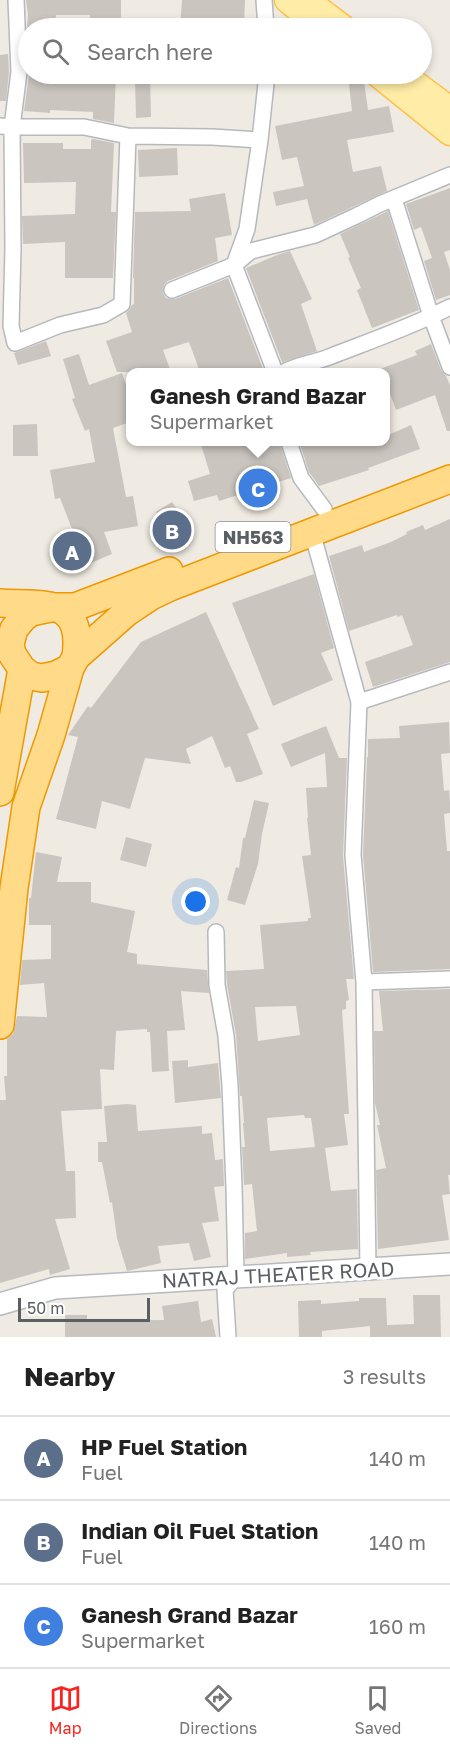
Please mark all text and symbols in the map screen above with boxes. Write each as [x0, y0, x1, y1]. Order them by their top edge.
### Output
search box [18, 18, 432, 84]
icon: search [39, 35, 72, 68]
text: Search here [87, 38, 213, 65]
popup [126, 368, 390, 446]
text: Ganesh Grand Bazar [150, 382, 366, 409]
text: Supermarket [150, 409, 274, 433]
pin: C [238, 466, 278, 510]
pin: B [152, 508, 192, 552]
road number: NH563 [216, 522, 290, 552]
pin: A [52, 528, 92, 574]
your location [181, 887, 210, 916]
street label: NATRAJ THEATER ROAD [161, 1256, 395, 1292]
scale bar [18, 1295, 150, 1322]
text: 50 m [27, 1298, 64, 1318]
text: Nearby [24, 1361, 115, 1392]
text: 3 results [343, 1364, 426, 1388]
text: HP Fuel Station [81, 1433, 247, 1460]
text: A [36, 1446, 51, 1470]
text: 140 m [369, 1446, 426, 1470]
text: Fuel [81, 1460, 123, 1484]
text: Indian Oil Fuel Station [81, 1517, 318, 1544]
text: B [36, 1530, 51, 1554]
text: 140 m [369, 1530, 426, 1554]
text: Fuel [81, 1544, 123, 1568]
text: Ganesh Grand Bazar [81, 1601, 298, 1628]
text: C [36, 1614, 51, 1638]
text: 160 m [369, 1614, 426, 1638]
text: Supermarket [81, 1628, 205, 1652]
tab: Map [49, 1682, 82, 1738]
tab: Directions [179, 1682, 257, 1738]
tab: Saved [355, 1682, 401, 1738]

